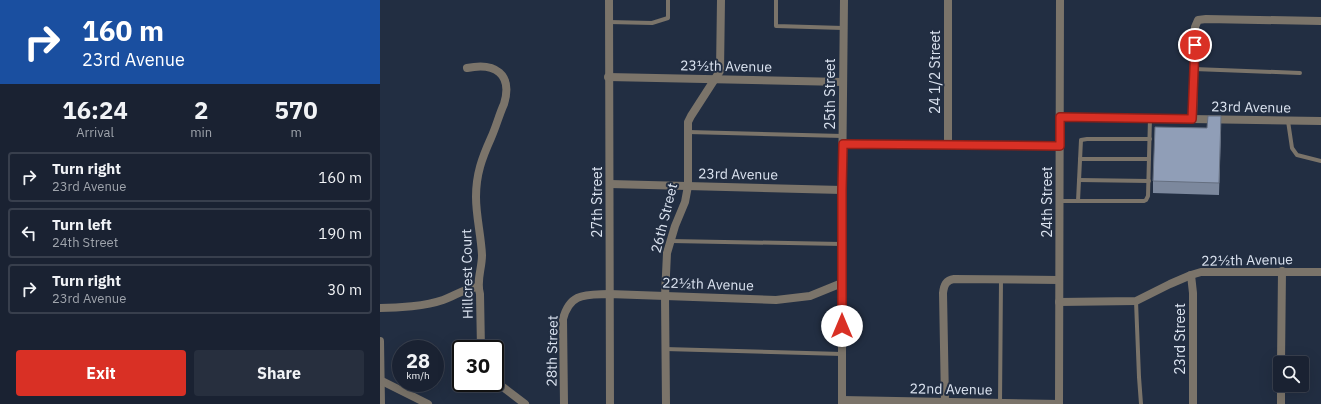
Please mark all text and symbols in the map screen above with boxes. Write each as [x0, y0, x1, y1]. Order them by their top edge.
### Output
text: 160 m [82, 12, 164, 49]
icon: right [16, 16, 68, 68]
pin [1178, 28, 1212, 62]
street label: 24 1/2 Street [926, 30, 944, 114]
icon: arrive [1184, 34, 1206, 56]
text: 23rd Avenue [82, 48, 185, 71]
street label: 23½th Avenue [680, 56, 772, 76]
street label: 25th Street [821, 58, 839, 130]
text: 16:24 [62, 94, 128, 126]
text: 2 [194, 94, 208, 126]
text: 570 [274, 94, 318, 126]
street label: 23rd Avenue [1211, 97, 1291, 117]
text: Arrival [76, 124, 114, 141]
text: min [190, 124, 212, 141]
text: m [290, 124, 302, 141]
text: Turn right [52, 159, 121, 178]
street label: 23rd Avenue [698, 164, 778, 184]
icon: right [18, 166, 40, 188]
street label: 27th Street [588, 166, 606, 238]
street label: 24th Street [1038, 166, 1056, 238]
text: 160 m [318, 168, 362, 187]
text: 23rd Avenue [52, 178, 126, 195]
street label: 26th Street [647, 181, 681, 255]
text: Turn left [52, 215, 112, 234]
icon: left [18, 222, 40, 244]
text: 190 m [318, 224, 362, 243]
street label: Hillcrest Court [457, 229, 477, 319]
text: 24th Street [52, 234, 118, 251]
street label: 22½th Avenue [1201, 250, 1293, 270]
text: Turn right [52, 271, 121, 290]
street label: 22½th Avenue [662, 273, 755, 295]
icon: right [18, 278, 40, 300]
text: 30 m [327, 280, 362, 299]
text: 23rd Avenue [52, 290, 126, 307]
street label: 23rd Street [1171, 303, 1189, 375]
position arrow [821, 305, 863, 347]
street label: 28th Street [542, 315, 562, 387]
speed limit sign: 30 [452, 340, 504, 392]
text: 28 [406, 347, 430, 374]
button: Exit [16, 350, 186, 396]
button: Share [194, 350, 364, 396]
map controls [1273, 356, 1309, 392]
button: search [1273, 356, 1309, 392]
text: km/h [406, 369, 430, 382]
street label: 22nd Avenue [909, 379, 993, 399]

